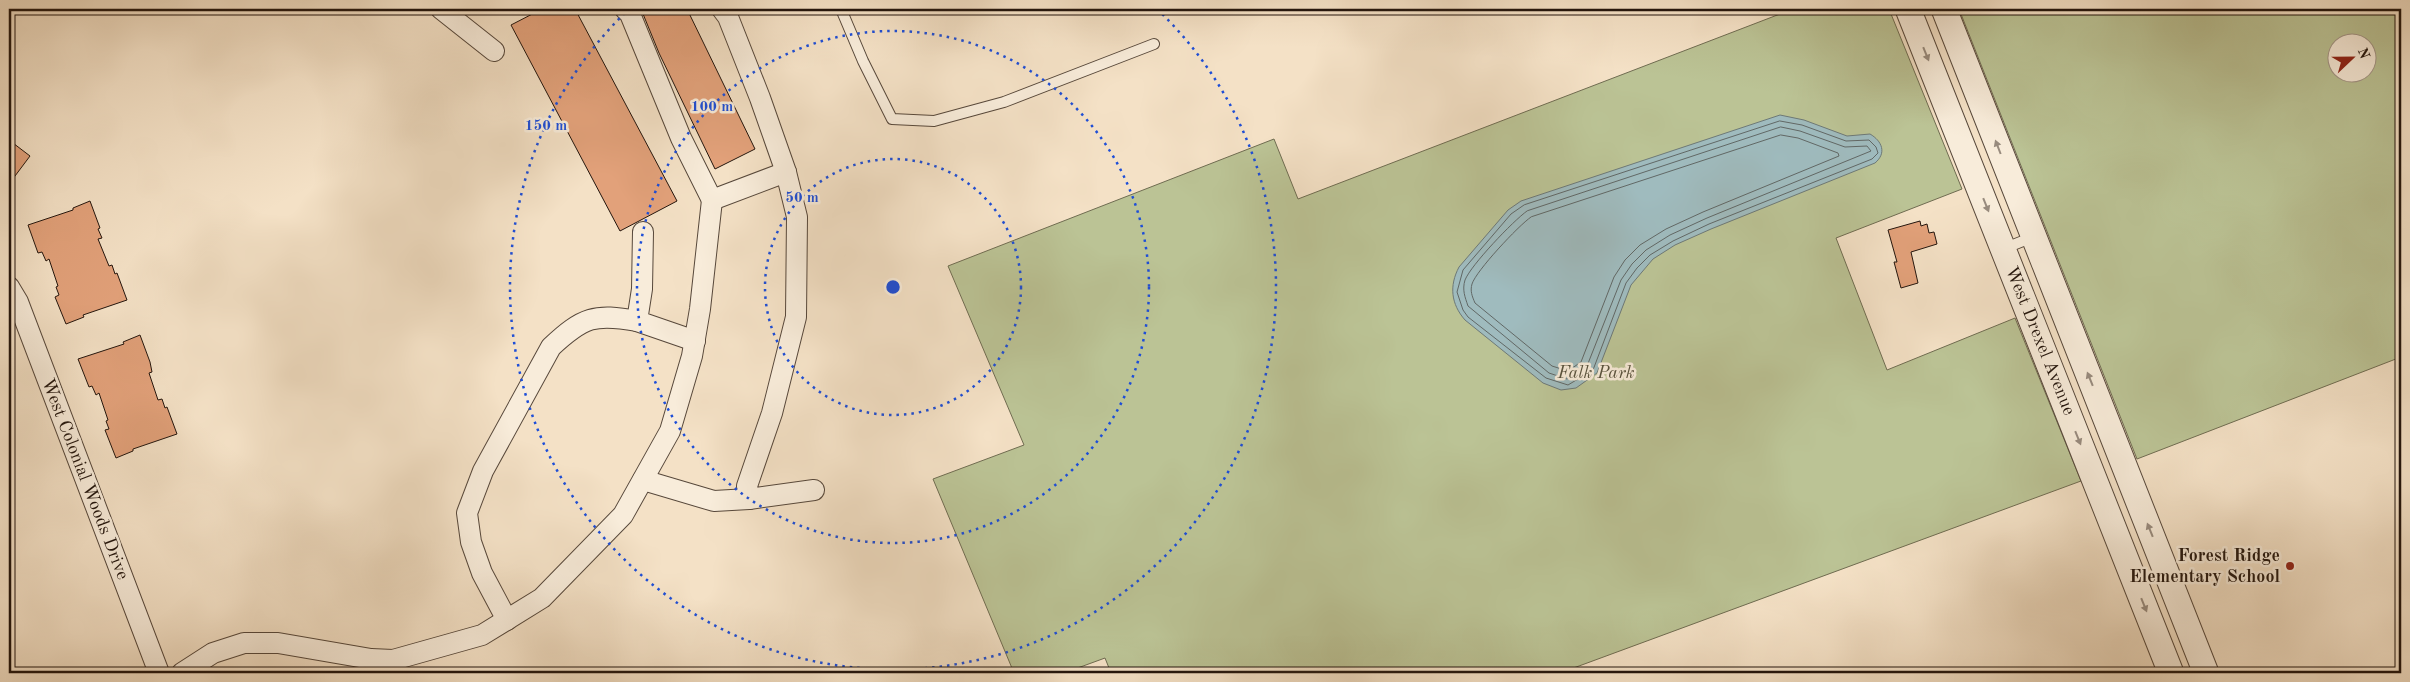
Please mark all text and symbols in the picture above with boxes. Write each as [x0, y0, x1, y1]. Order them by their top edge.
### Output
north arrow [2328, 32, 2378, 82]
text: N [2355, 46, 2372, 61]
one-way arrow [1922, 47, 1930, 62]
text: 100 m [691, 100, 733, 115]
text: 150 m [525, 119, 567, 134]
one-way arrow [1993, 140, 2001, 154]
text: 50 m [785, 191, 819, 206]
one-way arrow [1982, 198, 1990, 213]
street label: West Drexel Avenue [2002, 264, 2078, 418]
centre of rings [884, 278, 902, 296]
park label: Falk Park [1556, 364, 1635, 382]
one-way arrow [2085, 372, 2093, 386]
street label: West Colonial Woods Drive [38, 376, 132, 582]
one-way arrow [2074, 431, 2082, 446]
one-way arrow [2145, 523, 2153, 537]
place label: Forest Ridge Elementary School [2129, 547, 2280, 586]
marker: Forest Ridge Elementary School [2284, 560, 2296, 572]
one-way arrow [2140, 598, 2148, 613]

